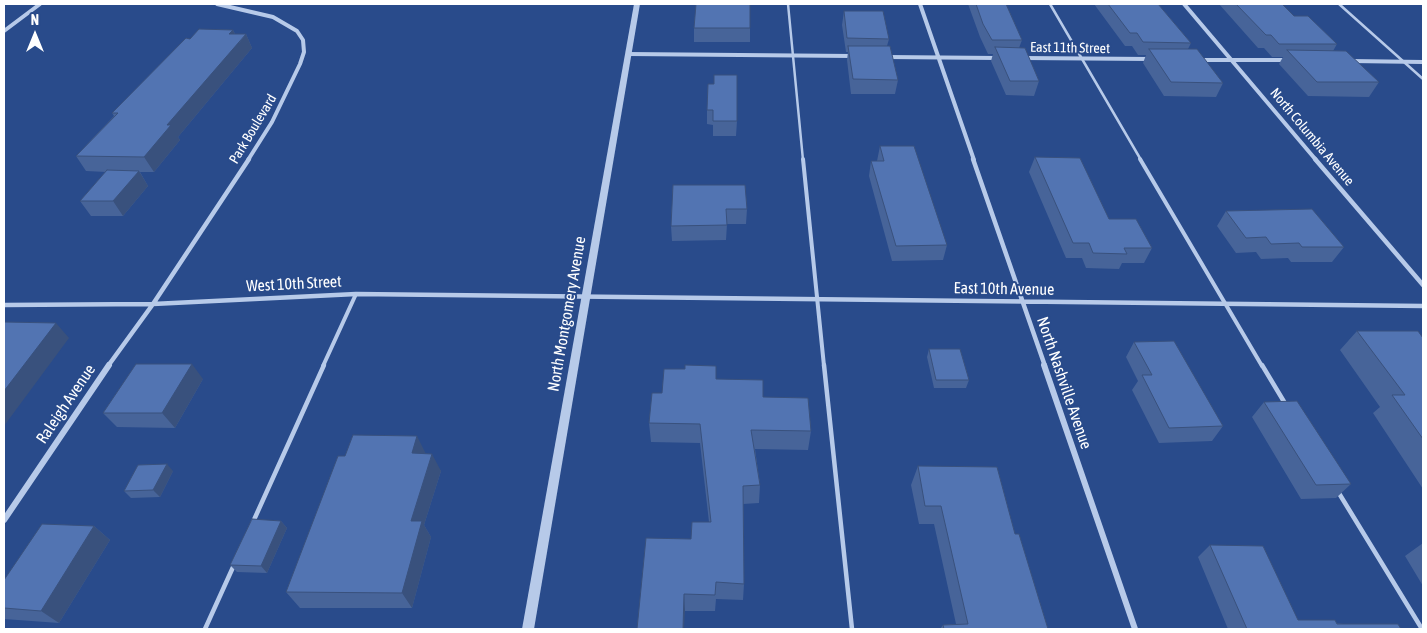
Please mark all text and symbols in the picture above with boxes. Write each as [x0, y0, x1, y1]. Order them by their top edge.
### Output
north arrow [10, 10, 60, 60]
text: N [31, 12, 39, 28]
street label: East 11th Street [1030, 39, 1110, 57]
street label: North Columbia Avenue [1266, 85, 1358, 189]
street label: Park Boulevard [226, 91, 280, 167]
street label: North Montgomery Avenue [544, 235, 590, 393]
street label: West 10th Street [246, 272, 342, 296]
street label: East 10th Avenue [954, 279, 1054, 299]
street label: North Nashville Avenue [1032, 314, 1096, 452]
street label: Raleigh Avenue [32, 361, 100, 447]

